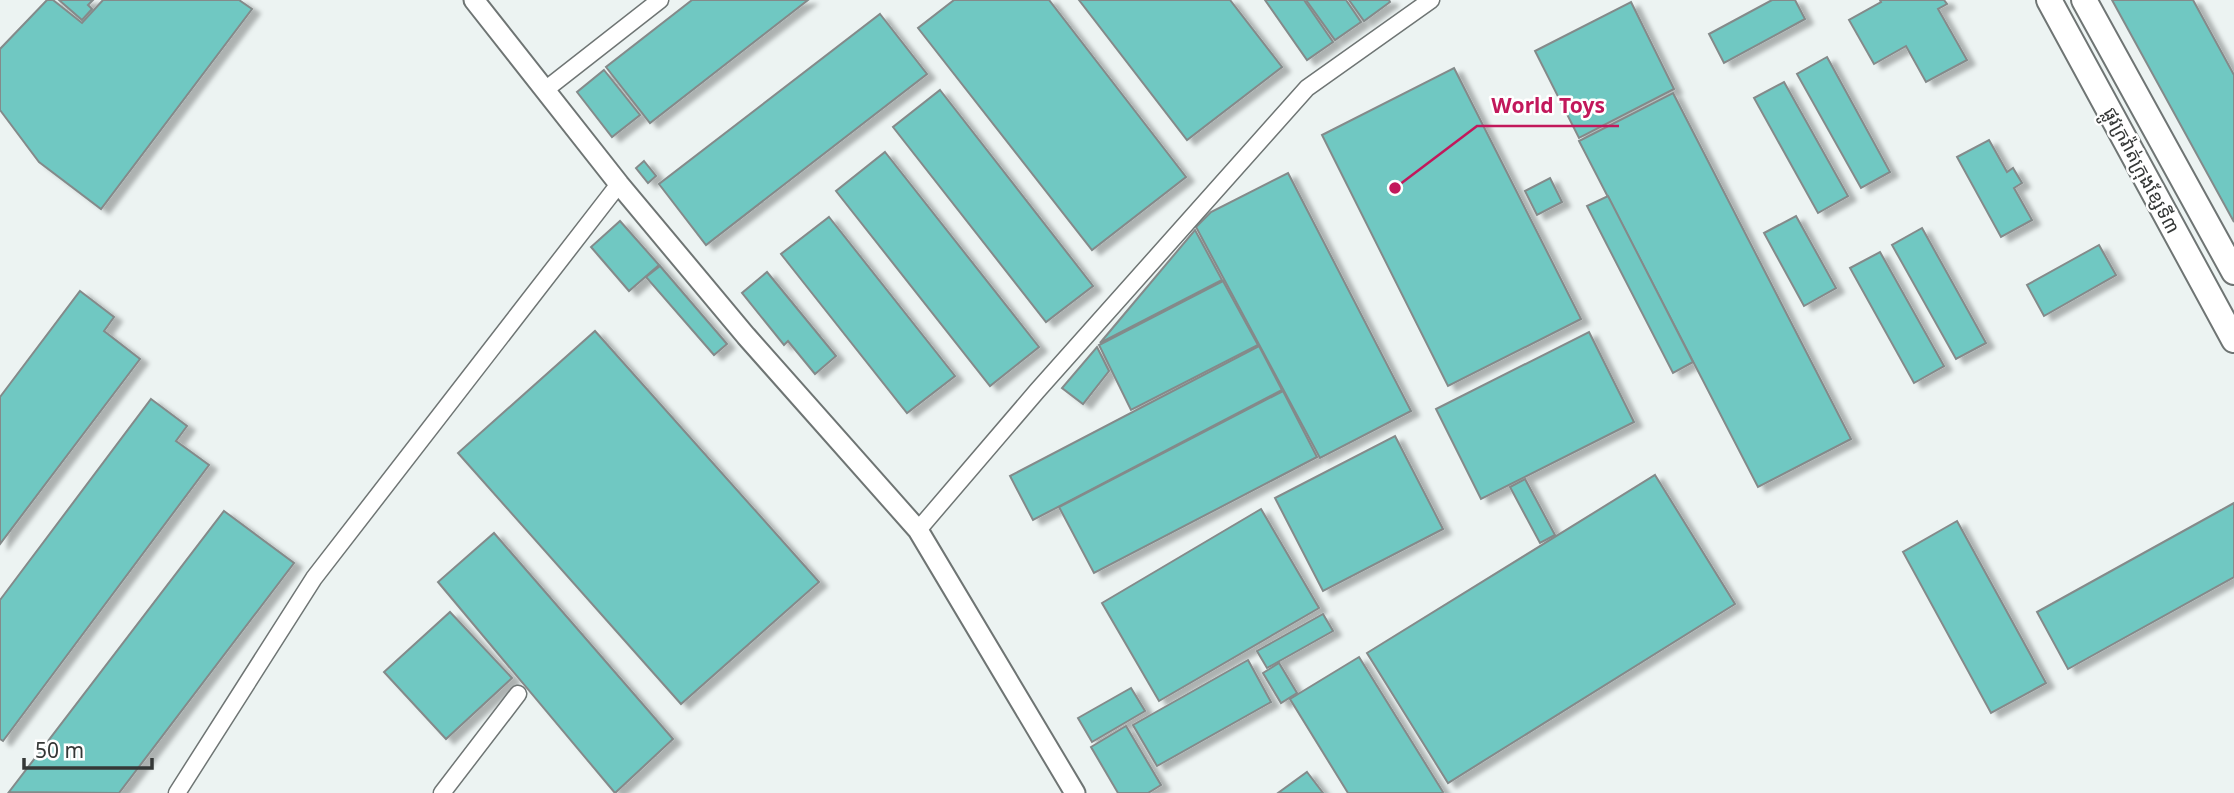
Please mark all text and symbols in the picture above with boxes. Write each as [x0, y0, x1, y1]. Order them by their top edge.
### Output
callout: World Toys [1477, 84, 1619, 126]
text: World Toys [1491, 91, 1605, 119]
street label: ផ្លូវក្រវ៉ាត់ក្រុងខ្សែទី៣ [2094, 102, 2186, 240]
scale bar [24, 726, 152, 770]
text: 50 m [35, 736, 84, 764]

